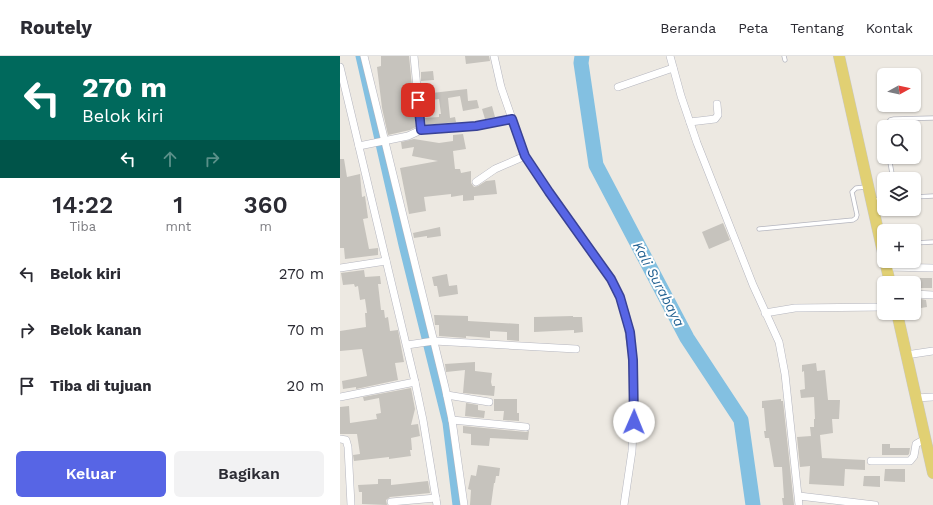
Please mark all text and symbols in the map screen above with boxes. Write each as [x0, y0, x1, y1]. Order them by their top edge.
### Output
text: Routely [20, 16, 92, 39]
text: Beranda [660, 20, 716, 36]
text: Peta [738, 20, 768, 36]
text: Tentang [790, 20, 844, 36]
text: Kontak [866, 20, 913, 36]
north arrow [877, 68, 921, 112]
map controls [877, 68, 921, 320]
text: 270 m [82, 71, 167, 104]
icon: left [16, 72, 68, 124]
pin [401, 83, 435, 117]
icon: arrive [407, 89, 429, 111]
text: Belok kiri [82, 105, 164, 126]
button: search [877, 120, 921, 164]
icon: left [117, 148, 139, 170]
icon: ahead [159, 148, 181, 170]
icon: right [201, 148, 223, 170]
button: layers [877, 172, 921, 216]
text: 14:22 [52, 191, 113, 219]
text: 1 [173, 191, 183, 219]
text: 360 [244, 191, 288, 219]
text: Tiba [69, 219, 96, 234]
text: mnt [165, 219, 191, 234]
text: m [259, 219, 272, 234]
button: + [877, 224, 921, 268]
water label: Kali Surabaya [630, 239, 688, 329]
icon: left [16, 263, 38, 285]
text: Belok kiri [50, 265, 121, 283]
text: 270 m [279, 265, 324, 283]
button: − [877, 276, 921, 320]
icon: right [16, 319, 38, 341]
text: Belok kanan [50, 321, 141, 339]
text: 70 m [287, 321, 324, 339]
icon: arrive [16, 375, 38, 397]
text: Tiba di tujuan [50, 377, 152, 395]
text: 20 m [287, 377, 324, 395]
position arrow [613, 401, 655, 443]
button: Keluar [16, 451, 166, 497]
button: Bagikan [174, 451, 324, 497]

